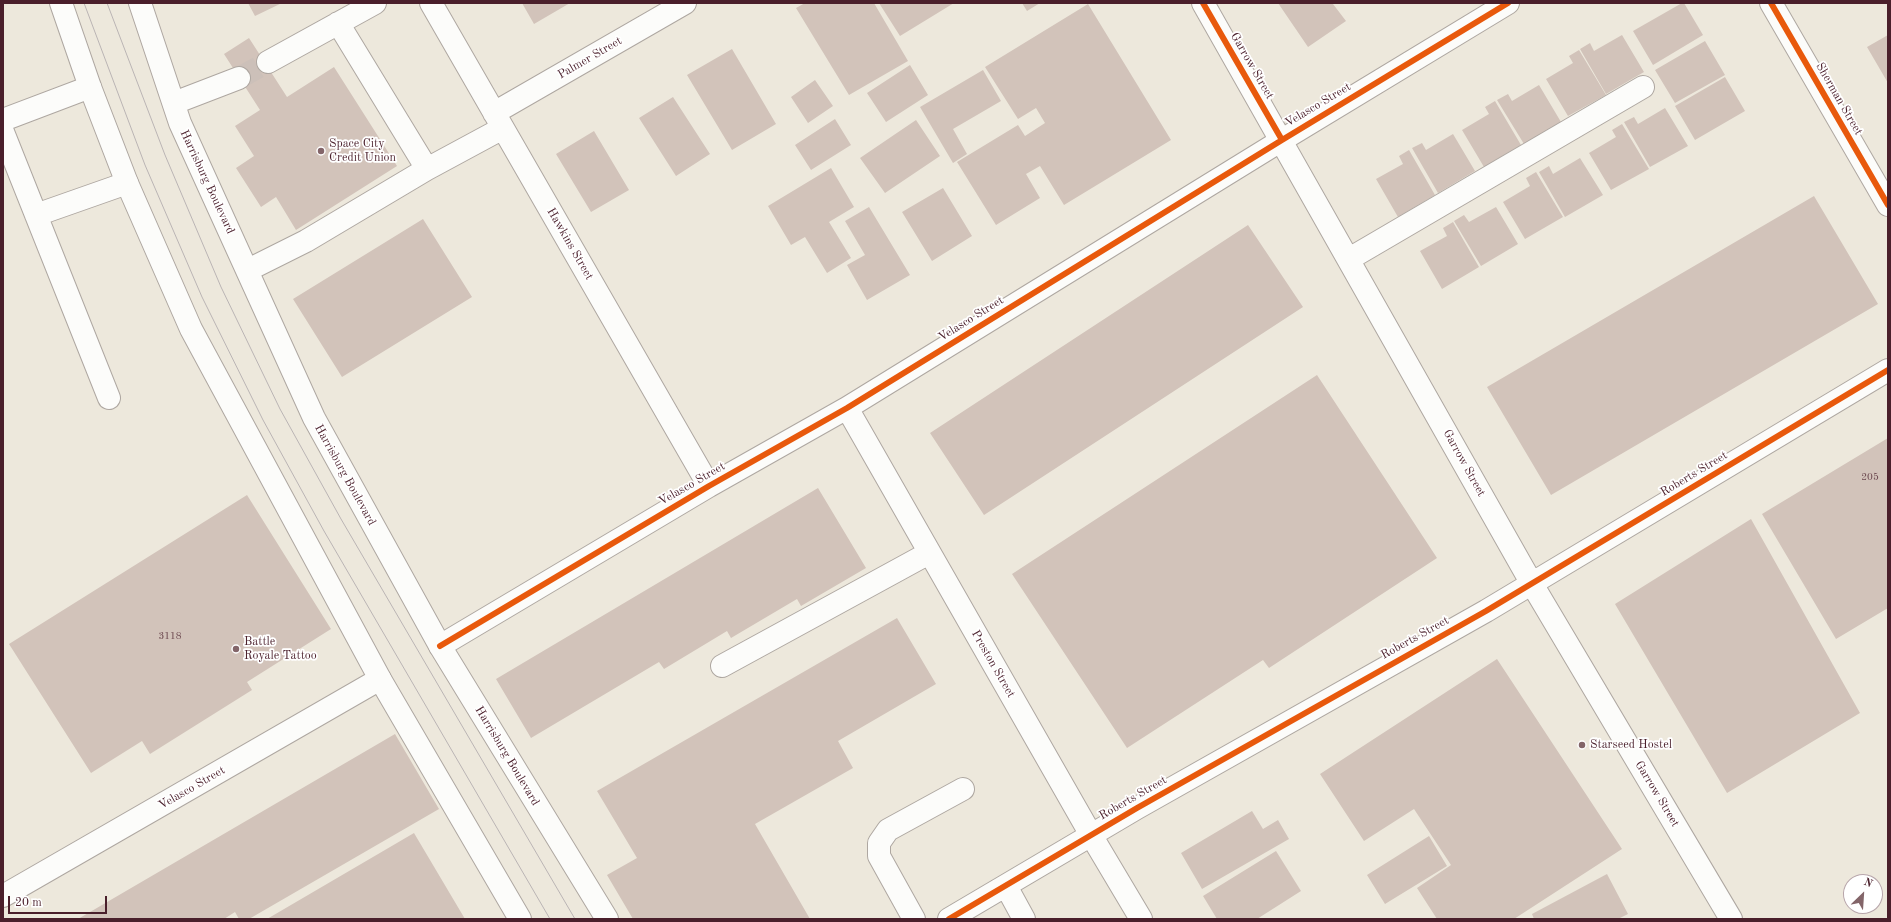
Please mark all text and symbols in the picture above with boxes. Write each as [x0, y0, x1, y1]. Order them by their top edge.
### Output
street label: Garrow Street [1227, 30, 1277, 102]
street label: Palmer Street [555, 34, 625, 82]
street label: Sherman Street [1812, 60, 1866, 138]
street label: Velasco Street [1282, 80, 1354, 130]
street label: Harrisburg Boulevard [176, 128, 238, 236]
place label: Space City Credit Union [329, 137, 396, 165]
marker: Space City Credit Union [316, 146, 326, 156]
street label: Hawkins Street [544, 205, 596, 283]
street label: Velasco Street [936, 293, 1006, 345]
street label: Harrisburg Boulevard [311, 422, 379, 528]
street label: Garrow Street [1440, 427, 1488, 499]
street label: Roberts Street [1658, 448, 1730, 500]
street label: Velasco Street [656, 459, 728, 509]
house number: 205 [1861, 471, 1879, 483]
street label: Roberts Street [1378, 613, 1452, 663]
street label: Preston Street [968, 628, 1018, 700]
house number: 3118 [158, 630, 182, 642]
place label: Battle Royale Tattoo [244, 635, 317, 663]
marker: Battle Royale Tattoo [231, 644, 241, 654]
street label: Harrisburg Boulevard [472, 704, 542, 808]
place label: Starseed Hostel [1590, 738, 1672, 752]
marker: Starseed Hostel [1577, 740, 1587, 750]
street label: Garrow Street [1632, 758, 1682, 830]
street label: Velasco Street [156, 763, 228, 813]
street label: Roberts Street [1097, 773, 1169, 823]
north arrow [1843, 874, 1883, 914]
text: N [1862, 877, 1874, 890]
scale bar [10, 888, 109, 914]
text: 20 m [15, 897, 42, 909]

